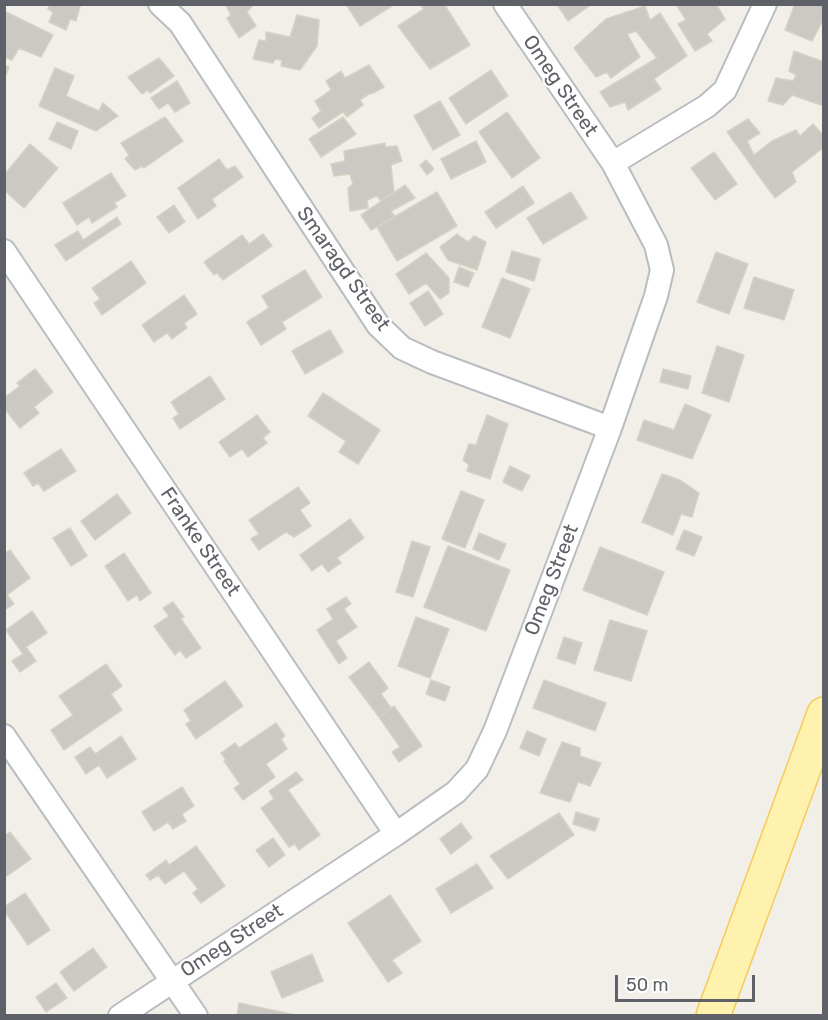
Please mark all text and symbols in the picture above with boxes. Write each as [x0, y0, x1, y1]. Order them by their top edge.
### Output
street label: Omeg Street [517, 31, 603, 141]
street label: Smaragd Street [291, 202, 395, 336]
street label: Franke Street [155, 483, 245, 601]
street label: Omeg Street [520, 521, 584, 639]
street label: Omeg Street [176, 899, 288, 983]
scale bar [618, 963, 758, 1001]
text: 50 m [626, 974, 669, 996]

